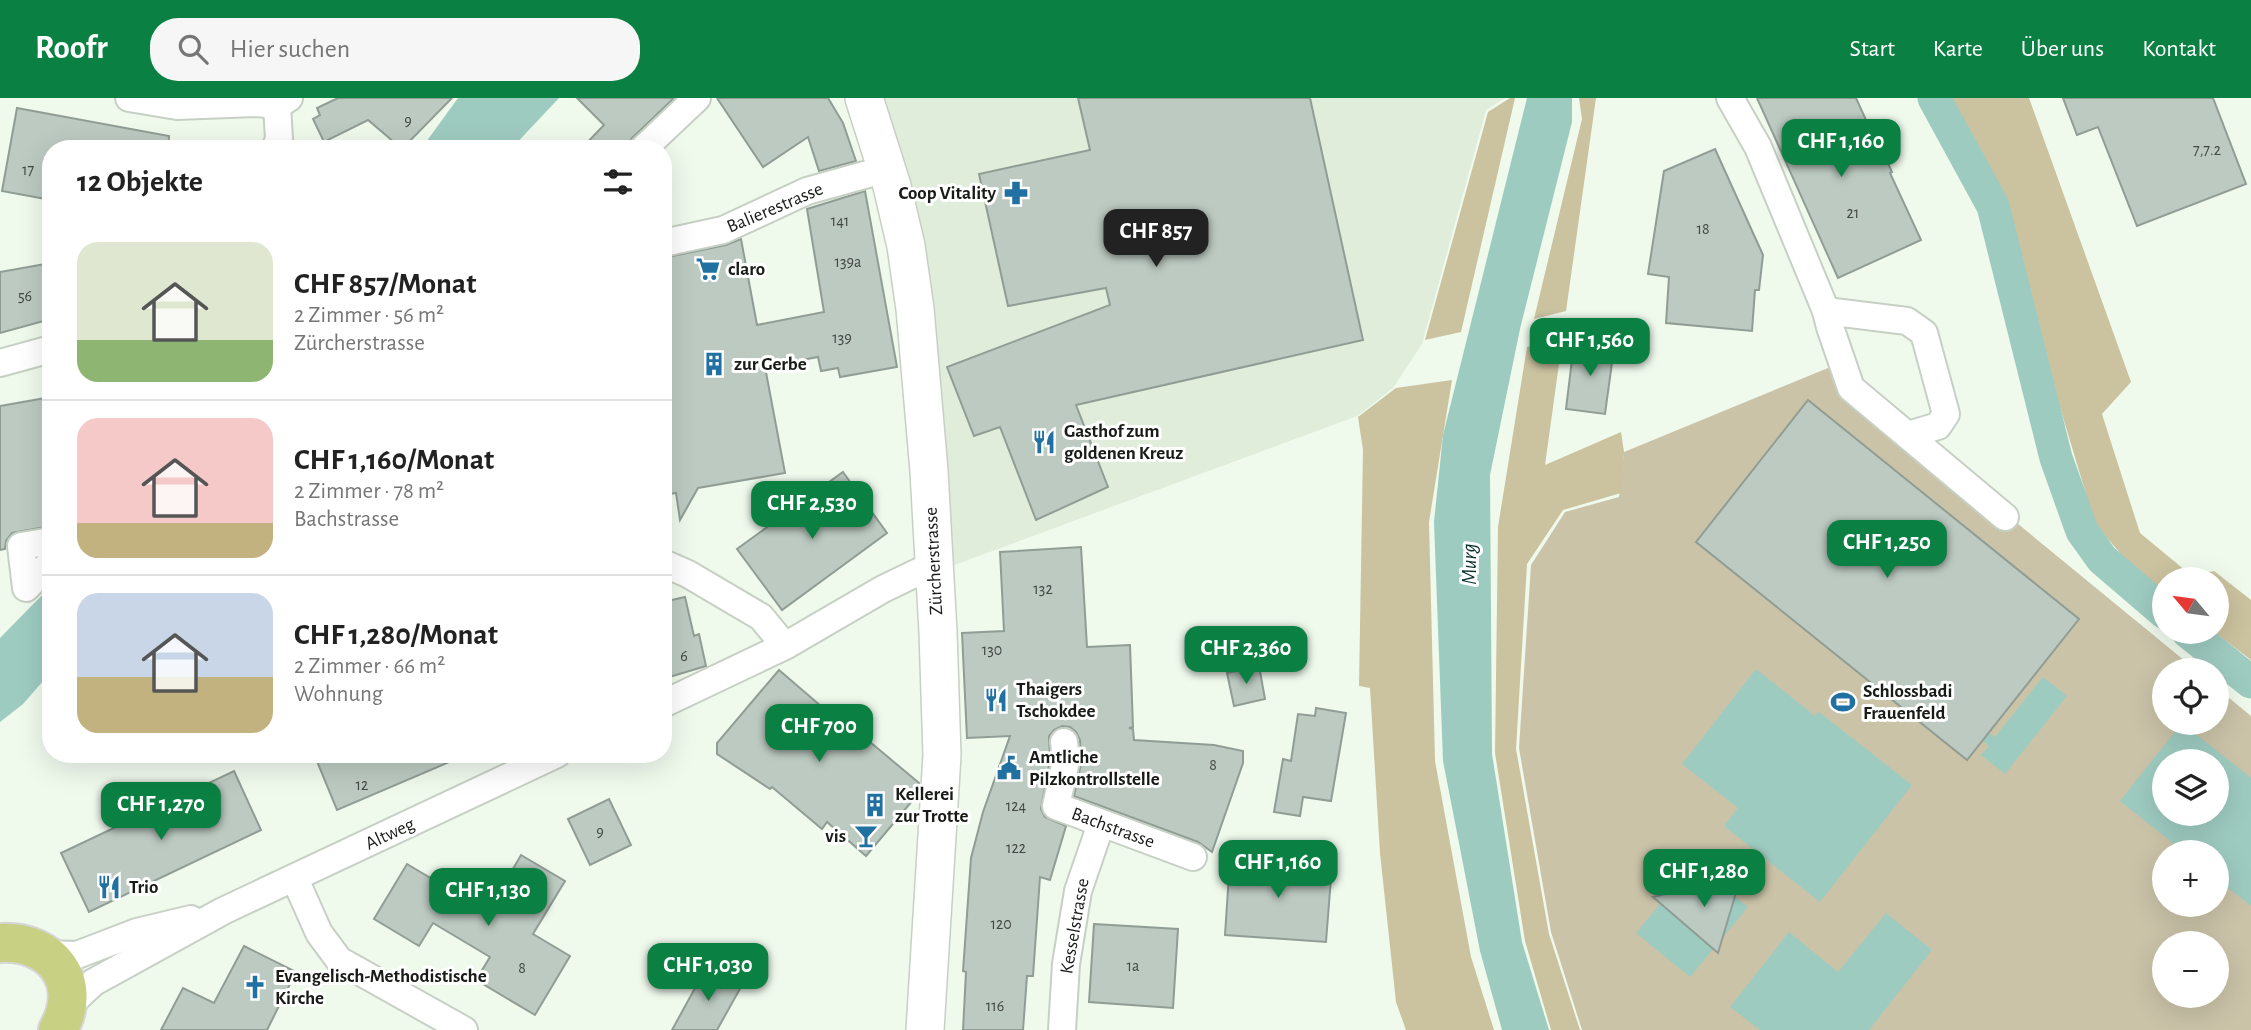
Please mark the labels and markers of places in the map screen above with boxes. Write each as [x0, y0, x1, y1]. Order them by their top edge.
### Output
pin: CHF 1,160 [1761, 120, 1921, 179]
pharmacy icon: Coop Vitality [1002, 179, 1030, 207]
place label: Coop Vitality [898, 184, 997, 203]
pin: CHF 857 [1091, 209, 1221, 269]
supermarket icon: claro [694, 255, 722, 283]
place label: claro [728, 260, 765, 279]
pin: CHF 1,560 [1510, 318, 1670, 378]
building icon: zur Gerbe [700, 350, 728, 378]
place label: zur Gerbe [734, 355, 807, 374]
place label: Gasthof zum goldenen Kreuz [1064, 422, 1183, 463]
restaurant icon: Gasthof zum goldenen Kreuz [1030, 428, 1058, 456]
pin: CHF 2,530 [732, 482, 892, 541]
pin: CHF 1,250 [1807, 520, 1967, 580]
pin: CHF 2,360 [1166, 626, 1326, 686]
place label: Thaigers Tschokdee [1016, 680, 1095, 721]
place label: Schlossbadi Frauenfeld [1863, 682, 1953, 723]
restaurant icon: Thaigers Tschokdee [982, 686, 1010, 714]
sports icon: Schlossbadi Frauenfeld [1829, 688, 1857, 716]
pin: CHF 700 [754, 704, 884, 764]
place label: Amtliche Pilzkontrollstelle [1029, 748, 1160, 789]
public building icon: Amtliche Pilzkontrollstelle [995, 754, 1023, 782]
pin: CHF 1,270 [81, 782, 241, 842]
place label: Kellerei zur Trotte [895, 785, 969, 826]
building icon: Kellerei zur Trotte [861, 791, 889, 819]
bar icon: vis [852, 822, 880, 850]
place label: vis [825, 827, 846, 846]
pin: CHF 1,160 [1198, 840, 1358, 900]
pin: CHF 1,280 [1624, 850, 1784, 909]
pin: CHF 1,130 [408, 868, 568, 928]
restaurant icon: Trio [95, 873, 123, 901]
place label: Trio [129, 878, 158, 897]
pin: CHF 1,030 [628, 944, 788, 1003]
place label: Evangelisch-Methodistische Kirche [275, 967, 487, 1008]
church icon: Evangelisch-Methodistische Kirche [241, 973, 269, 1001]

